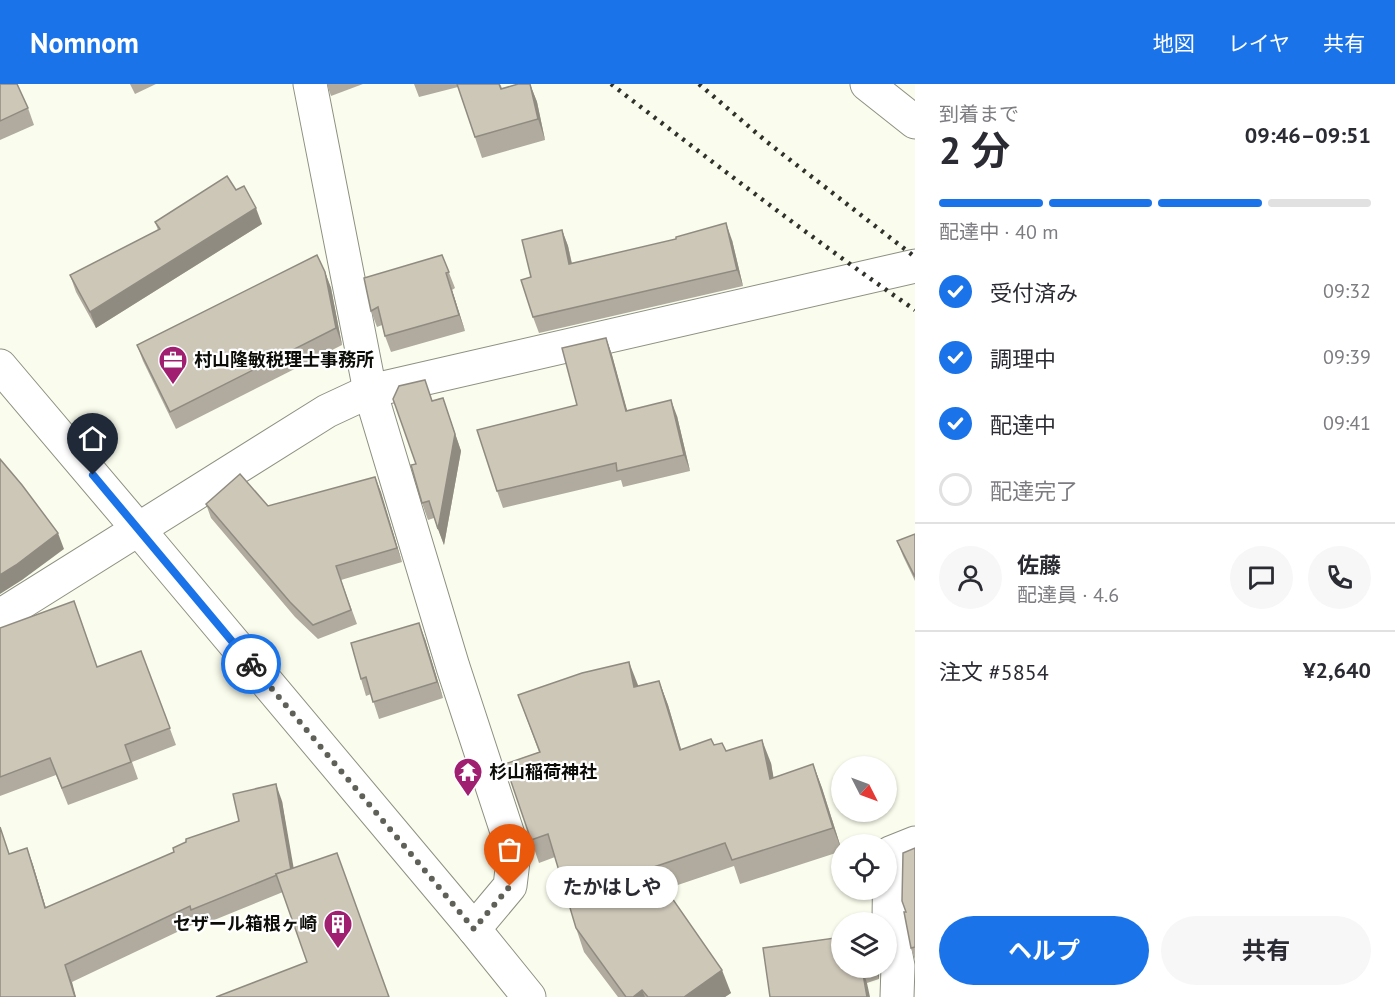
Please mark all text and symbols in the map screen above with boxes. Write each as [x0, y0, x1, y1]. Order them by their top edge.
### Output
text: Nomnom [30, 24, 139, 61]
text: 地図 [1153, 30, 1195, 57]
text: レイヤ [1228, 30, 1290, 57]
text: 共有 [1323, 30, 1365, 57]
text: 到着まで [939, 101, 1019, 127]
text: 09:46–09:51 [1245, 121, 1371, 149]
text: 2 分 [939, 124, 1010, 175]
text: 配達中 · 40 m [939, 219, 1058, 245]
icon: check [939, 275, 972, 308]
text: 09:32 [1323, 278, 1371, 304]
text: 受付済み [990, 279, 1078, 307]
icon: check [939, 341, 972, 374]
office icon: 村山隆敏税理士事務所 [157, 344, 189, 386]
text: 09:39 [1323, 344, 1371, 370]
text: 調理中 [990, 345, 1056, 373]
place label: 村山隆敏税理士事務所 [194, 348, 374, 371]
icon: check [939, 407, 972, 440]
text: 09:41 [1323, 410, 1371, 436]
text: 配達中 [990, 411, 1056, 439]
pin [67, 413, 118, 475]
icon: home [76, 422, 109, 455]
text: 配達完了 [990, 477, 1078, 505]
button: person [939, 546, 1002, 609]
button: chat [1230, 546, 1293, 609]
button: phone [1308, 546, 1371, 609]
text: 佐藤 [1017, 551, 1061, 579]
text: 配達員 · 4.6 [1017, 582, 1119, 608]
courier [221, 634, 281, 694]
icon: bike [235, 648, 268, 681]
text: ¥2,640 [1303, 656, 1371, 684]
text: 注文 #5854 [939, 658, 1049, 686]
temple icon: 杉山稲荷神社 [452, 756, 484, 798]
north arrow [831, 756, 897, 822]
map controls [831, 756, 897, 978]
place label: 杉山稲荷神社 [489, 760, 597, 783]
pin [484, 824, 535, 886]
icon: bag [493, 833, 526, 866]
button: locate [831, 834, 897, 900]
callout: たかはしや [546, 865, 678, 907]
text: たかはしや [563, 874, 662, 900]
building icon: セザール箱根ヶ崎 [322, 908, 354, 950]
place label: セザール箱根ヶ崎 [173, 912, 317, 935]
button: layers [831, 912, 897, 978]
button: ヘルプ [939, 916, 1149, 985]
button: 共有 [1161, 916, 1371, 985]

